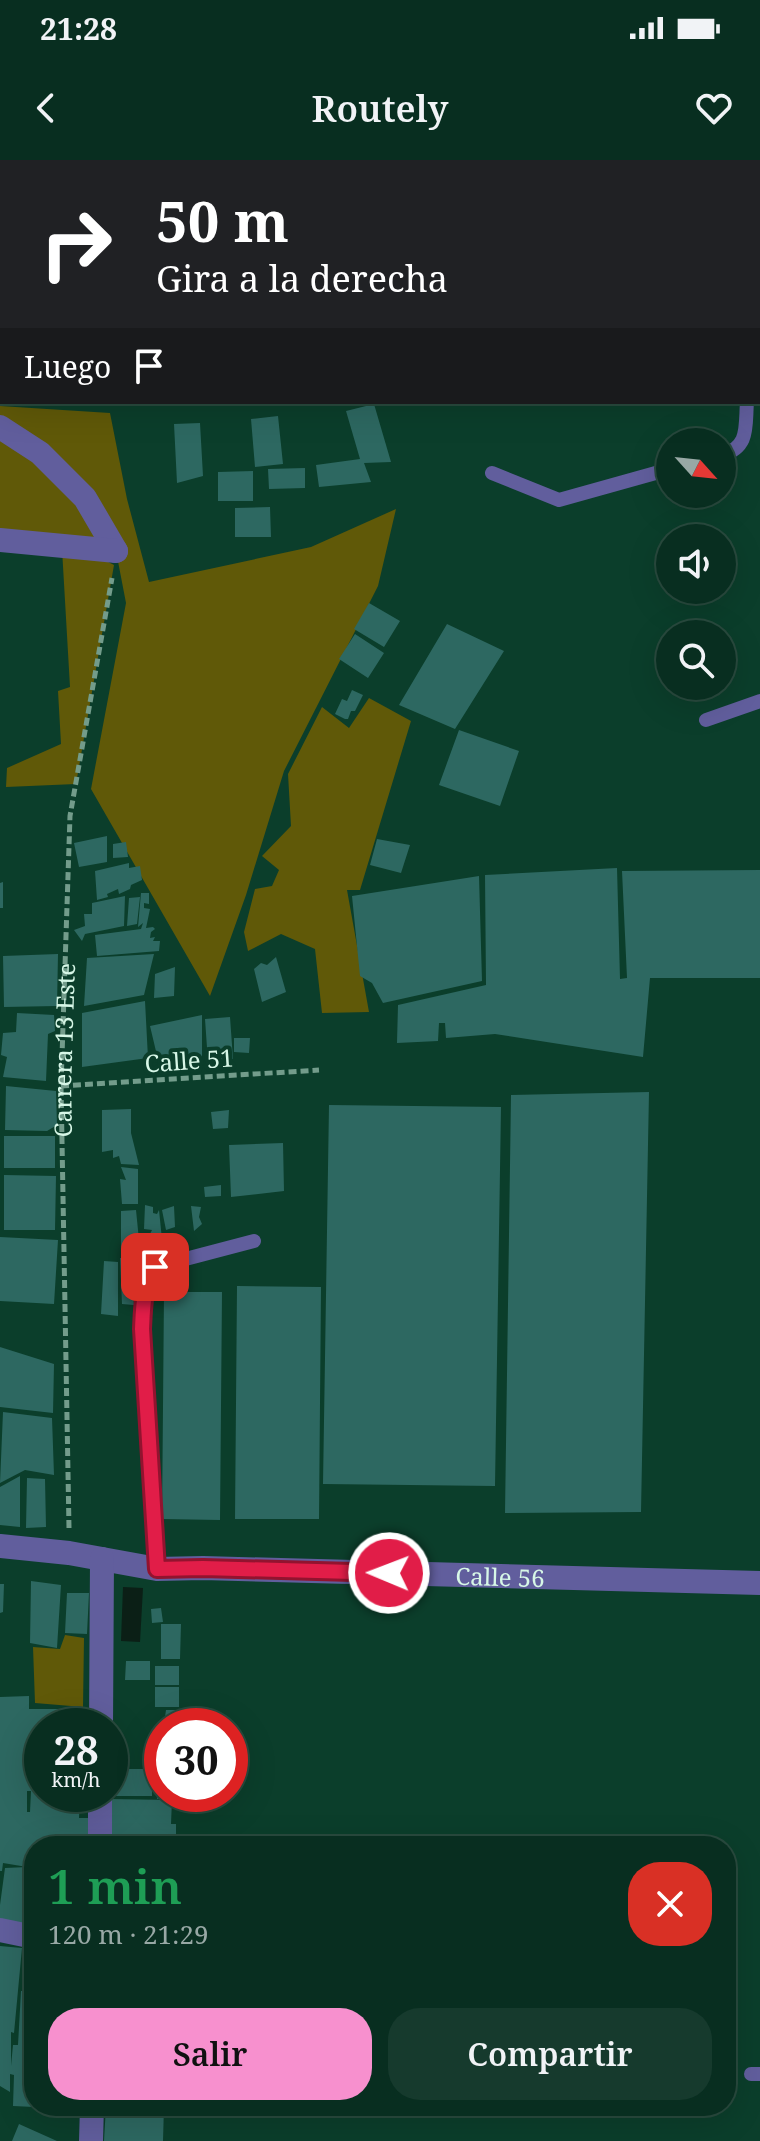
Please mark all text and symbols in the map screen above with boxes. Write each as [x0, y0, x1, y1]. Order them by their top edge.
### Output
text: 21:28 [40, 8, 117, 49]
text: Routely [312, 84, 448, 133]
icon: back [24, 86, 68, 130]
icon: heart [692, 86, 736, 130]
text: 50 m [156, 182, 289, 258]
icon: right [24, 192, 128, 296]
text: Gira a la derecha [156, 254, 448, 303]
icon: arrive [127, 344, 171, 388]
text: Luego [24, 346, 111, 387]
north arrow [656, 428, 736, 508]
map controls [656, 428, 736, 700]
button: sound [656, 524, 736, 604]
button: search [656, 620, 736, 700]
street label: Carrera 13 Este [44, 962, 82, 1138]
street label: Calle 51 [143, 1040, 235, 1080]
pin [121, 1233, 189, 1301]
icon: arrive [133, 1245, 177, 1289]
position arrow [347, 1531, 431, 1615]
street label: Calle 56 [455, 1558, 545, 1594]
speed limit sign: 30 [144, 1708, 248, 1812]
text: 28 [53, 1722, 99, 1777]
text: km/h [51, 1766, 101, 1793]
text: 1 min [48, 1853, 182, 1918]
button: close [628, 1862, 712, 1946]
text: 120 m · 21:29 [48, 1916, 209, 1952]
button: Salir [48, 2008, 372, 2100]
button: Compartir [388, 2008, 712, 2100]

